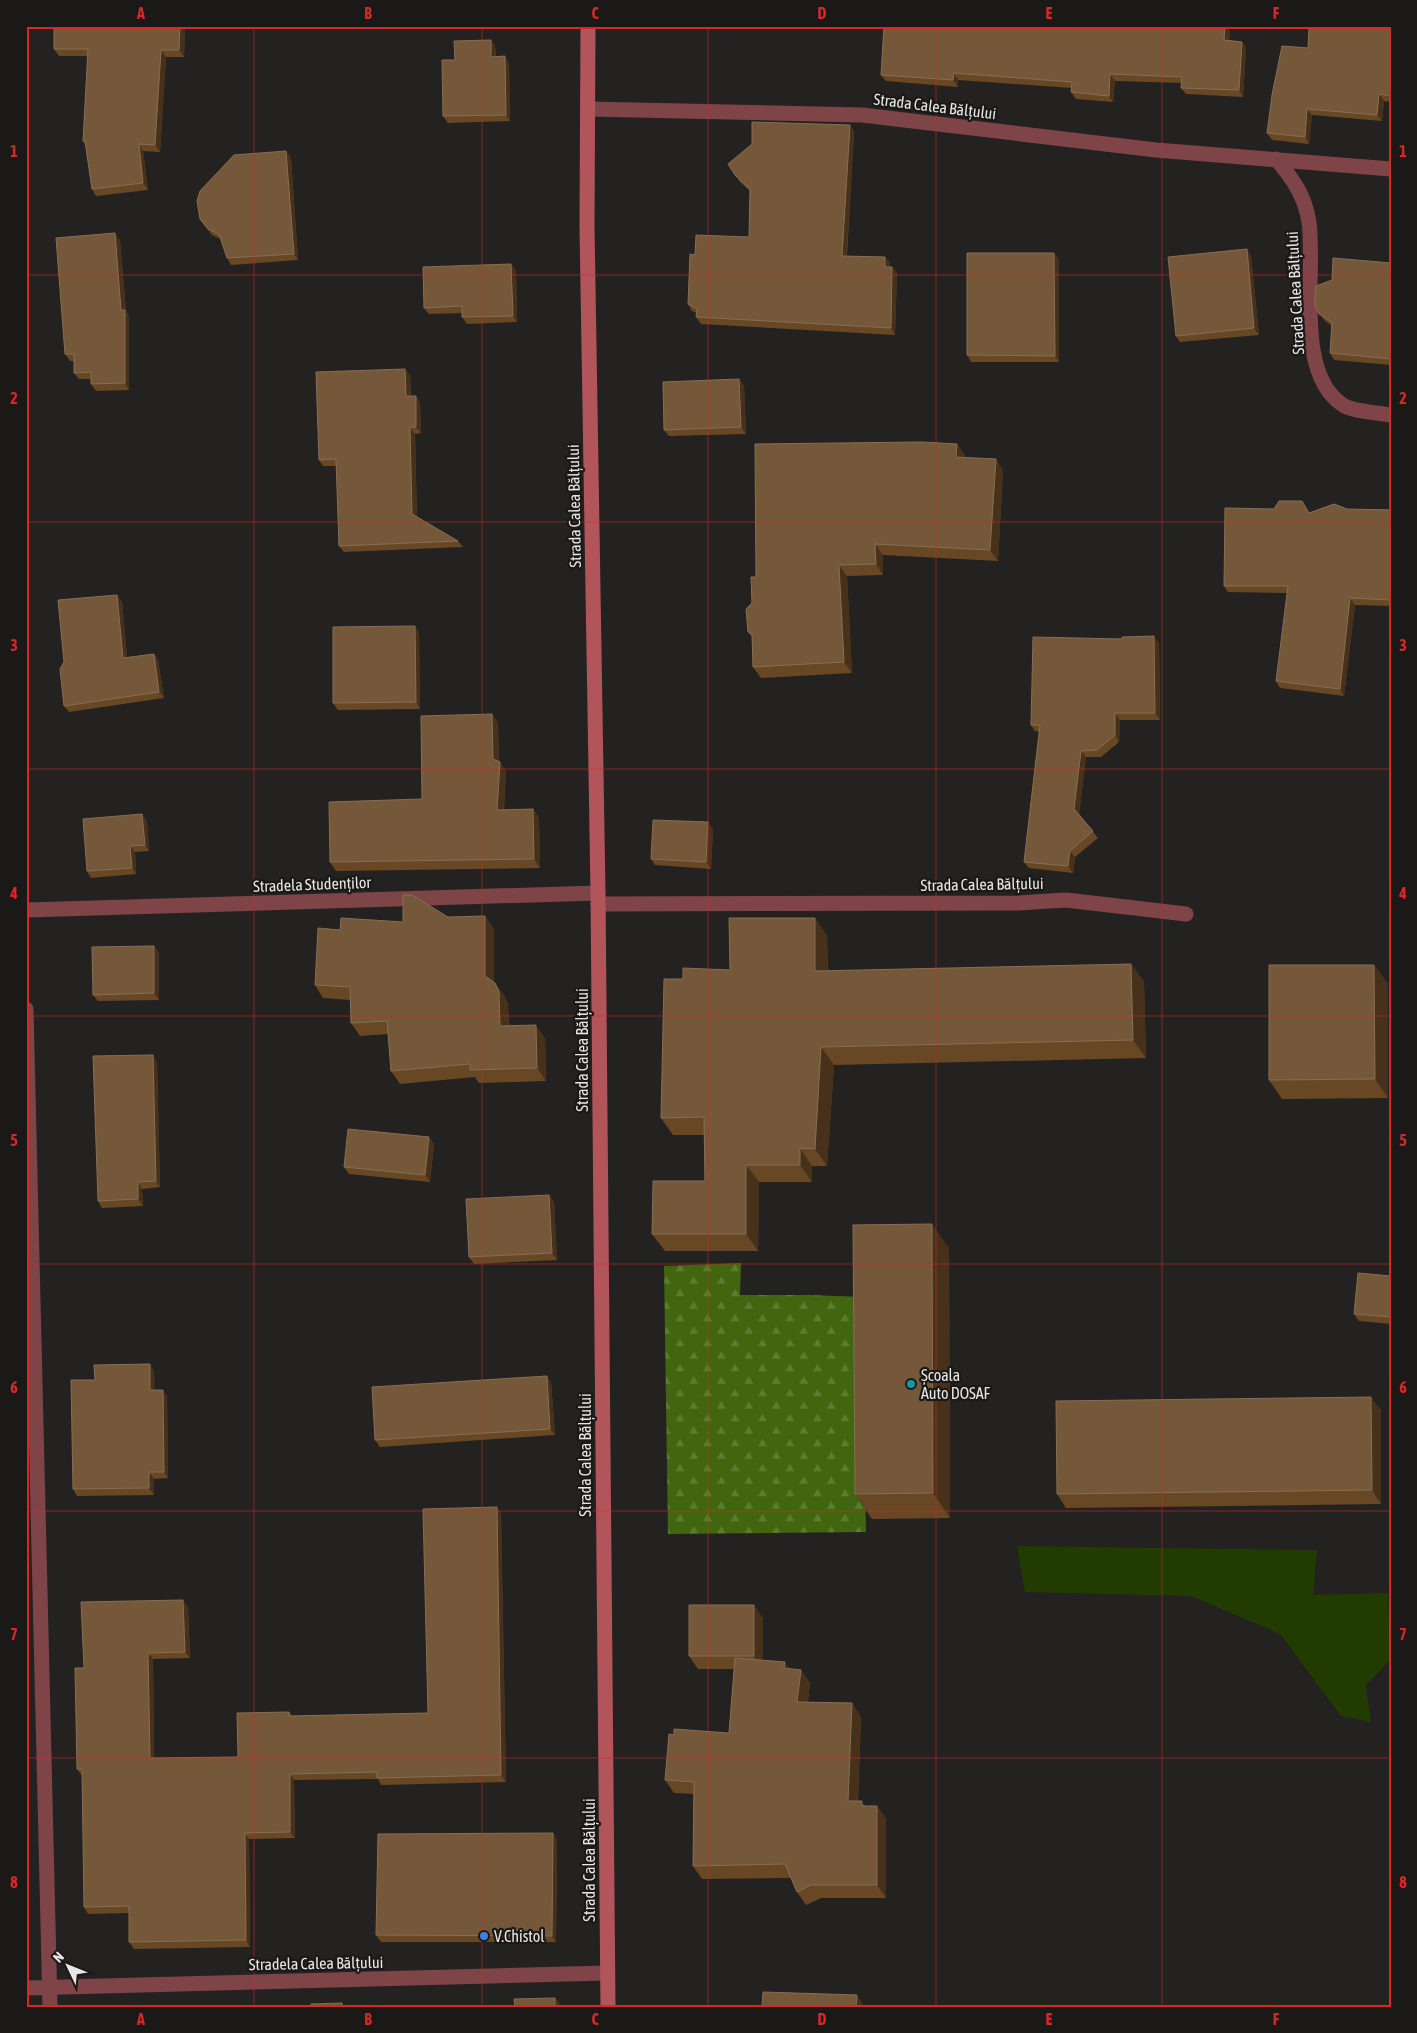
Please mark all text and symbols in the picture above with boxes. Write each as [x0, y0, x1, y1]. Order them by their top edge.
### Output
text: A [136, 4, 145, 22]
text: B [364, 4, 372, 22]
text: C [591, 4, 599, 22]
text: D [818, 4, 827, 22]
text: E [1046, 4, 1053, 22]
text: F [1273, 4, 1280, 22]
street label: Strada Calea Bălțului [873, 90, 997, 123]
text: 1 [10, 142, 18, 160]
text: 1 [1399, 142, 1407, 160]
street label: Strada Calea Bălțului [1283, 231, 1308, 355]
text: 2 [10, 389, 18, 407]
text: 2 [1399, 389, 1407, 407]
street label: Strada Calea Bălțului [564, 444, 585, 568]
text: 3 [10, 636, 18, 654]
text: 3 [1399, 636, 1407, 654]
street label: Stradela Studenților [253, 873, 372, 896]
street label: Strada Calea Bălțului [920, 874, 1044, 895]
text: 4 [9, 884, 18, 902]
text: 4 [1398, 884, 1407, 902]
street label: Strada Calea Bălțului [573, 988, 592, 1112]
text: 5 [10, 1131, 18, 1149]
text: 5 [1399, 1131, 1407, 1149]
place label: Școala Auto DOSAF [921, 1366, 991, 1402]
text: 6 [10, 1378, 18, 1396]
marker: Școala Auto DOSAF [905, 1378, 917, 1390]
text: 6 [1399, 1378, 1407, 1396]
street label: Strada Calea Bălțului [576, 1393, 595, 1517]
text: 7 [10, 1625, 18, 1643]
text: 7 [1399, 1625, 1407, 1643]
street label: Strada Calea Bălțului [580, 1798, 599, 1922]
text: 8 [10, 1873, 18, 1891]
text: 8 [1399, 1873, 1407, 1891]
place label: V.Chistol [494, 1927, 545, 1945]
marker: V.Chistol [478, 1930, 490, 1942]
north arrow [42, 1940, 92, 1990]
text: N [50, 1949, 67, 1966]
street label: Stradela Calea Bălțului [248, 1953, 384, 1974]
text: A [136, 2010, 145, 2028]
text: B [364, 2010, 372, 2028]
text: C [591, 2010, 599, 2028]
text: D [818, 2010, 827, 2028]
text: E [1046, 2010, 1053, 2028]
text: F [1273, 2010, 1280, 2028]

